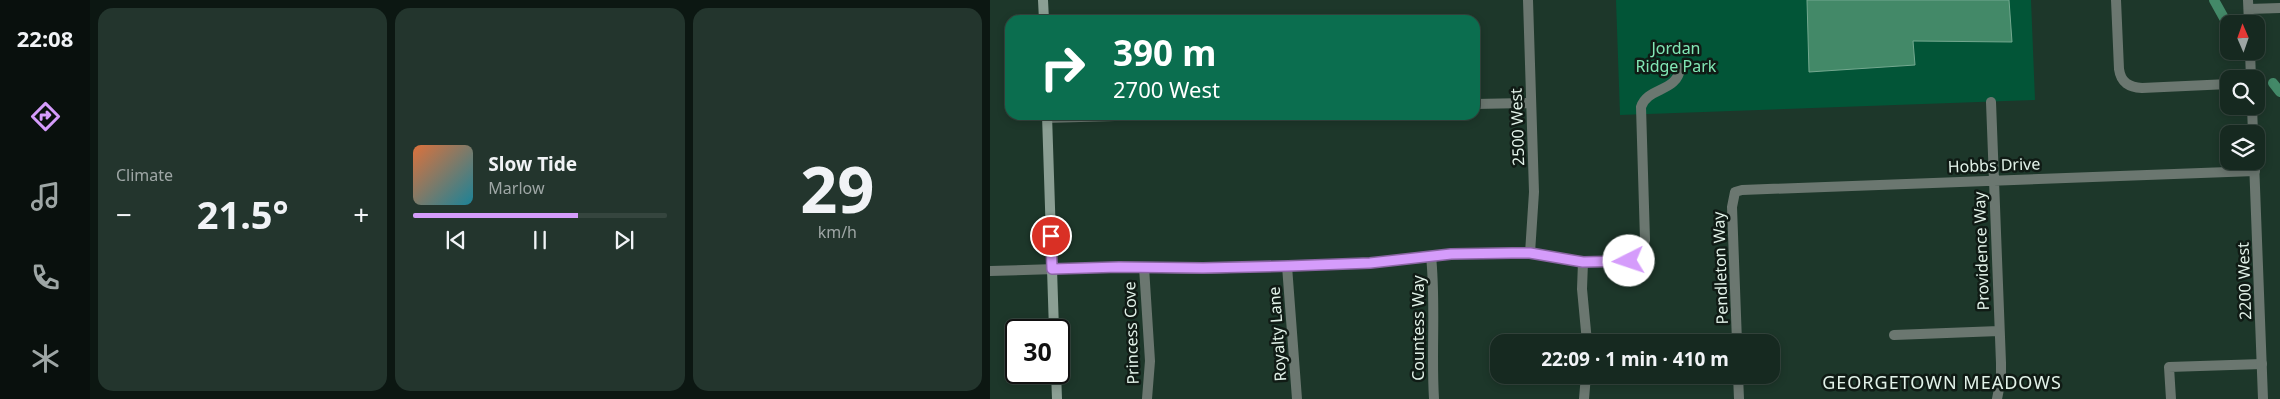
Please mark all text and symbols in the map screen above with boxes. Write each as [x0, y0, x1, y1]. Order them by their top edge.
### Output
north arrow [2220, 15, 2265, 60]
map controls [2220, 15, 2265, 170]
text: 22:08 [17, 23, 73, 53]
text: 390 m [1113, 29, 1216, 76]
icon: right [1030, 35, 1095, 100]
park label: Jordan Ridge Park [1636, 37, 1717, 77]
button: search [2220, 70, 2265, 115]
text: 2700 West [1113, 74, 1220, 104]
street label: 2500 West [1505, 88, 1529, 166]
icon: directions [28, 99, 63, 134]
button: layers [2220, 125, 2265, 170]
text: 29 [800, 144, 875, 232]
text: Slow Tide [488, 151, 577, 177]
street label: Hobbs Drive [1947, 152, 2041, 178]
text: Climate [116, 164, 173, 186]
text: Marlow [488, 177, 545, 199]
icon: music [28, 179, 63, 214]
text: 21.5° [197, 188, 289, 240]
street label: Providence Way [1968, 190, 1994, 311]
text: − [116, 195, 132, 233]
text: + [353, 195, 369, 233]
street label: Pendleton Way [1707, 210, 1733, 325]
pin [1030, 215, 1072, 257]
text: km/h [818, 221, 857, 243]
icon: arrive [1037, 222, 1065, 250]
icon: previous [442, 226, 470, 254]
icon: pause [526, 226, 554, 254]
icon: next [610, 226, 638, 254]
position arrow [1602, 234, 1654, 286]
street label: 2200 West [2232, 242, 2256, 320]
icon: phone [28, 260, 63, 295]
street label: Countess Way [1407, 274, 1429, 381]
street label: Princess Cove [1118, 281, 1144, 385]
street label: Royalty Lane [1263, 286, 1291, 382]
speed limit sign: 30 [1005, 319, 1070, 384]
icon: climate [28, 341, 63, 376]
text: 22:09 · 1 min · 410 m [1541, 346, 1729, 372]
district label: GEORGETOWN MEADOWS [1822, 370, 2062, 394]

